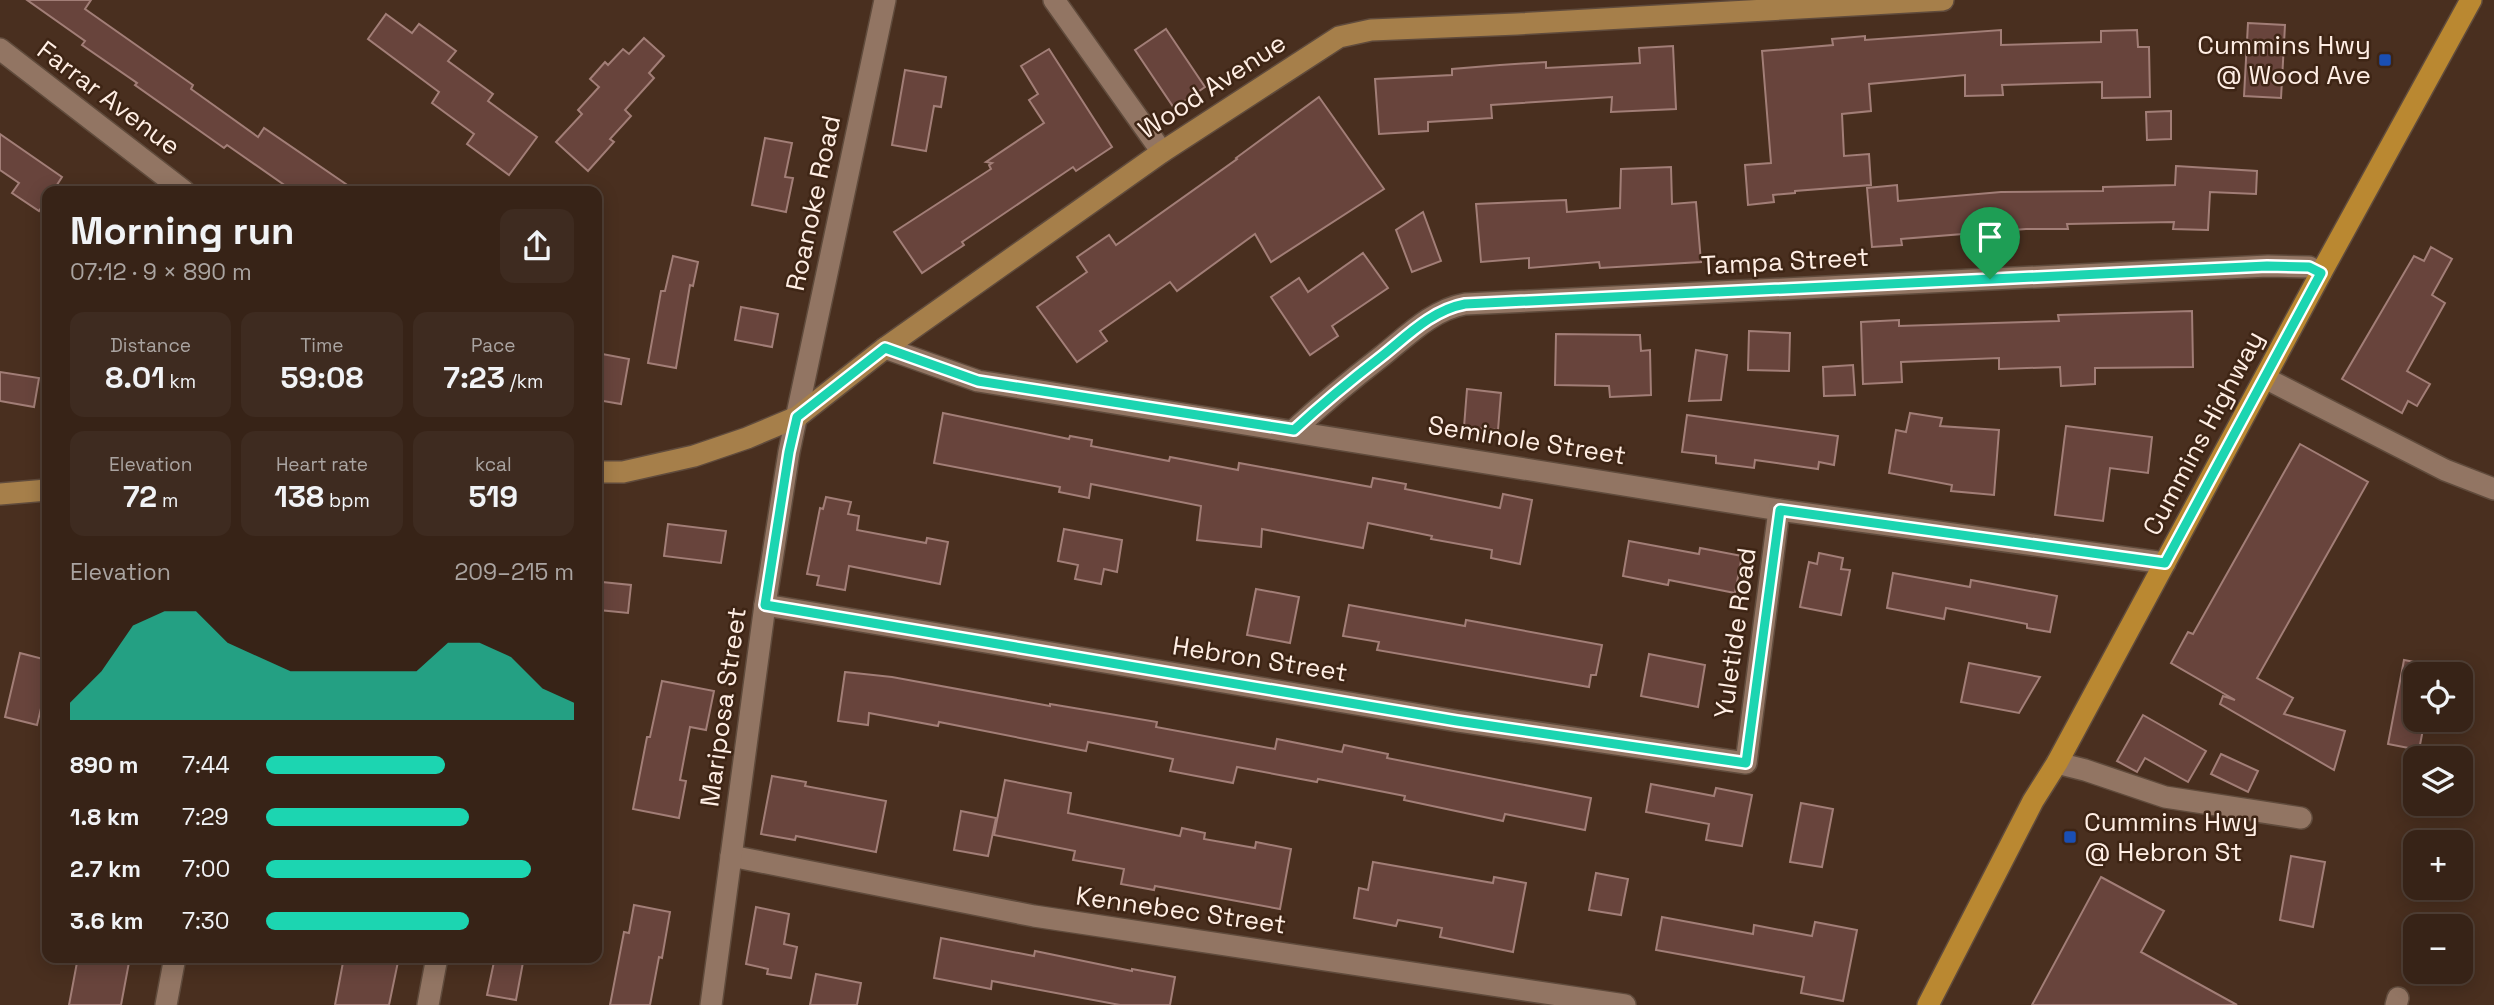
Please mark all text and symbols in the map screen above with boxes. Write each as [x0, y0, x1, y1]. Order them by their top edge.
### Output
street label: Wood Avenue [1132, 26, 1292, 146]
place label: Cummins Hwy @ Wood Ave [2197, 28, 2371, 92]
street label: Farrar Avenue [31, 33, 187, 163]
marker: Cummins Hwy @ Wood Ave [2377, 52, 2393, 68]
street label: Roanoke Road [778, 112, 848, 294]
text: Morning run [70, 207, 295, 255]
pin [1960, 207, 2020, 279]
button: share [500, 209, 574, 283]
icon: arrive [1971, 218, 2009, 256]
street label: Tampa Street [1700, 240, 1870, 282]
text: 07:12 · 9 × 890 m [70, 257, 252, 287]
street label: Cummins Highway [2135, 325, 2271, 541]
text: Distance [110, 333, 191, 358]
text: Time [300, 333, 344, 358]
text: Pace [471, 333, 516, 358]
text: 8.01 [105, 358, 165, 397]
text: 59:08 [281, 358, 363, 397]
text: 7:23 [443, 358, 505, 397]
text: km [165, 369, 196, 394]
text: /km [505, 369, 543, 394]
street label: Seminole Street [1426, 408, 1628, 472]
text: Elevation [109, 452, 192, 477]
text: Heart rate [276, 452, 368, 477]
text: kcal [475, 452, 512, 477]
text: 72 [123, 477, 157, 516]
text: 138 [274, 477, 324, 516]
text: 519 [469, 477, 518, 516]
text: m [157, 488, 178, 513]
text: bpm [324, 488, 370, 513]
street label: Yuletide Road [1706, 545, 1764, 721]
text: Elevation [70, 557, 171, 587]
text: 209–215 m [454, 557, 574, 587]
street label: Mariposa Street [692, 605, 754, 809]
street label: Hebron Street [1170, 628, 1350, 690]
map controls [2403, 662, 2473, 984]
button: locate [2403, 662, 2473, 732]
button: layers [2403, 746, 2473, 816]
text: 890 m [70, 750, 138, 780]
text: 7:44 [182, 750, 230, 780]
text: 1.8 km [70, 802, 140, 832]
text: 7:29 [182, 802, 229, 832]
place label: Cummins Hwy @ Hebron St [2084, 805, 2258, 869]
marker: Cummins Hwy @ Hebron St [2062, 829, 2078, 845]
button: + [2403, 830, 2473, 900]
text: 2.7 km [70, 854, 141, 884]
text: 7:00 [182, 854, 230, 884]
street label: Kennebec Street [1074, 878, 1288, 942]
text: 3.6 km [70, 906, 143, 936]
text: 7:30 [182, 906, 229, 936]
button: − [2403, 914, 2473, 984]

